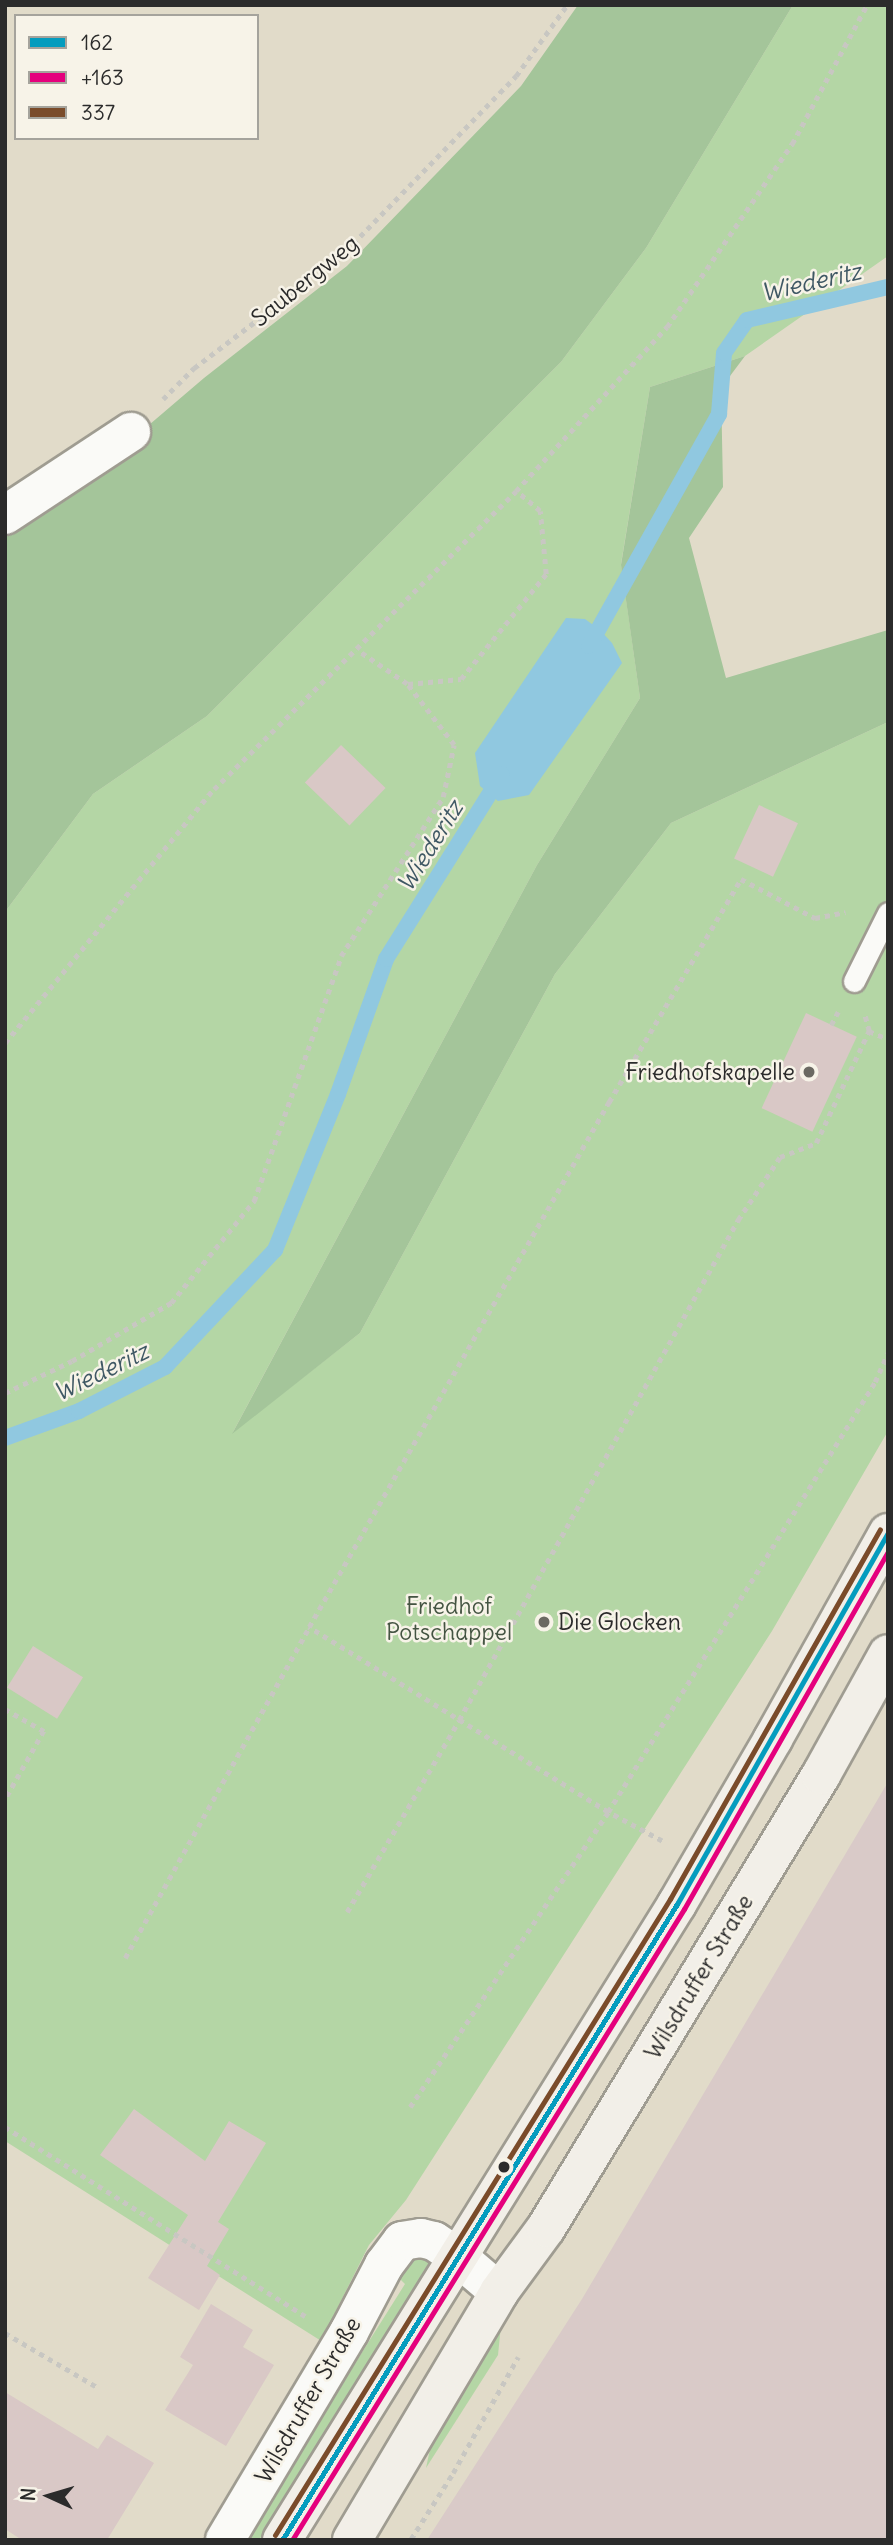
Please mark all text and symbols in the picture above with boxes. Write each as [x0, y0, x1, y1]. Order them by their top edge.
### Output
legend [14, 14, 259, 140]
text: 162 [81, 29, 113, 56]
text: +163 [81, 64, 124, 91]
text: 337 [81, 99, 115, 126]
street label: Saubergweg [246, 229, 364, 333]
water label: Wiederitz [758, 257, 864, 307]
water label: Wiederitz [391, 795, 469, 897]
place label: Friedhofskapelle [626, 1058, 795, 1086]
marker: Friedhofskapelle [801, 1064, 817, 1080]
water label: Wiederitz [49, 1337, 153, 1407]
park label: Friedhof Potschappel [386, 1592, 512, 1646]
place label: Die Glocken [558, 1608, 681, 1636]
marker: Die Glocken [536, 1614, 552, 1630]
street label: Wilsdruffer Straße [639, 1890, 759, 2064]
unlabelled marker [497, 2160, 511, 2174]
street label: Wilsdruffer Straße [249, 2312, 367, 2488]
north arrow [14, 2461, 84, 2531]
text: N [16, 2487, 40, 2502]

